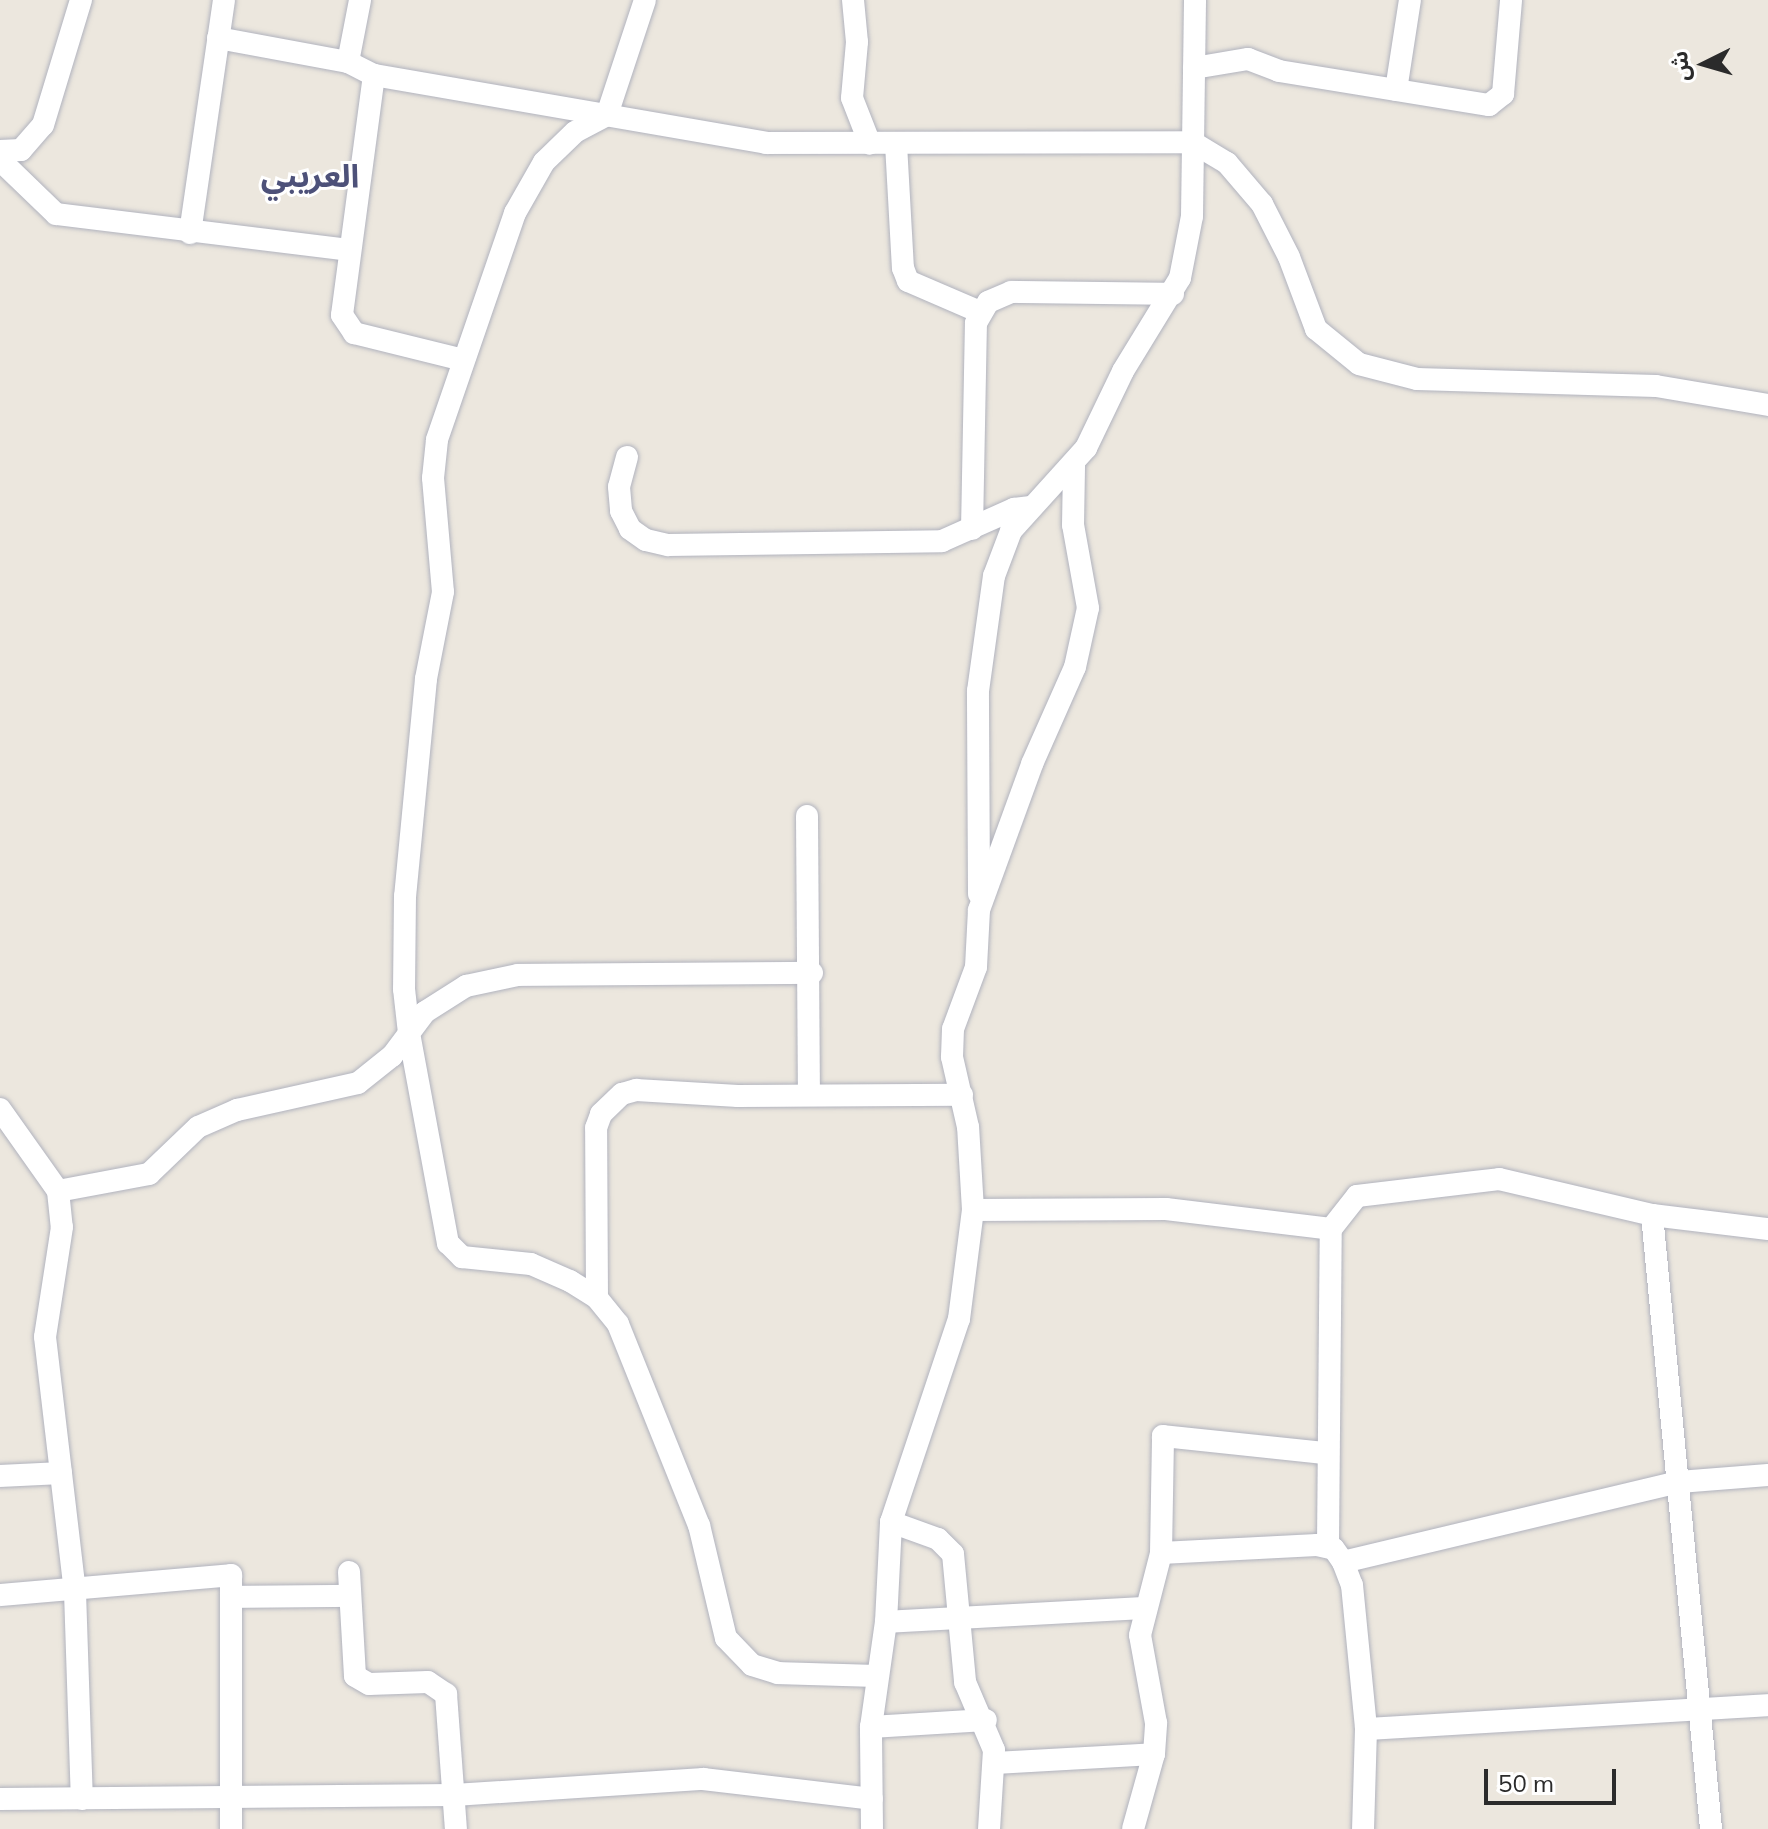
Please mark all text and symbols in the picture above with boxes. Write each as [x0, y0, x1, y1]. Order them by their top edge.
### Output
north arrow [1664, 24, 1744, 104]
text: ش [1665, 50, 1695, 82]
district label: العريبي [261, 156, 359, 194]
scale bar [1488, 1753, 1620, 1803]
text: 50 m [1498, 1768, 1554, 1798]

